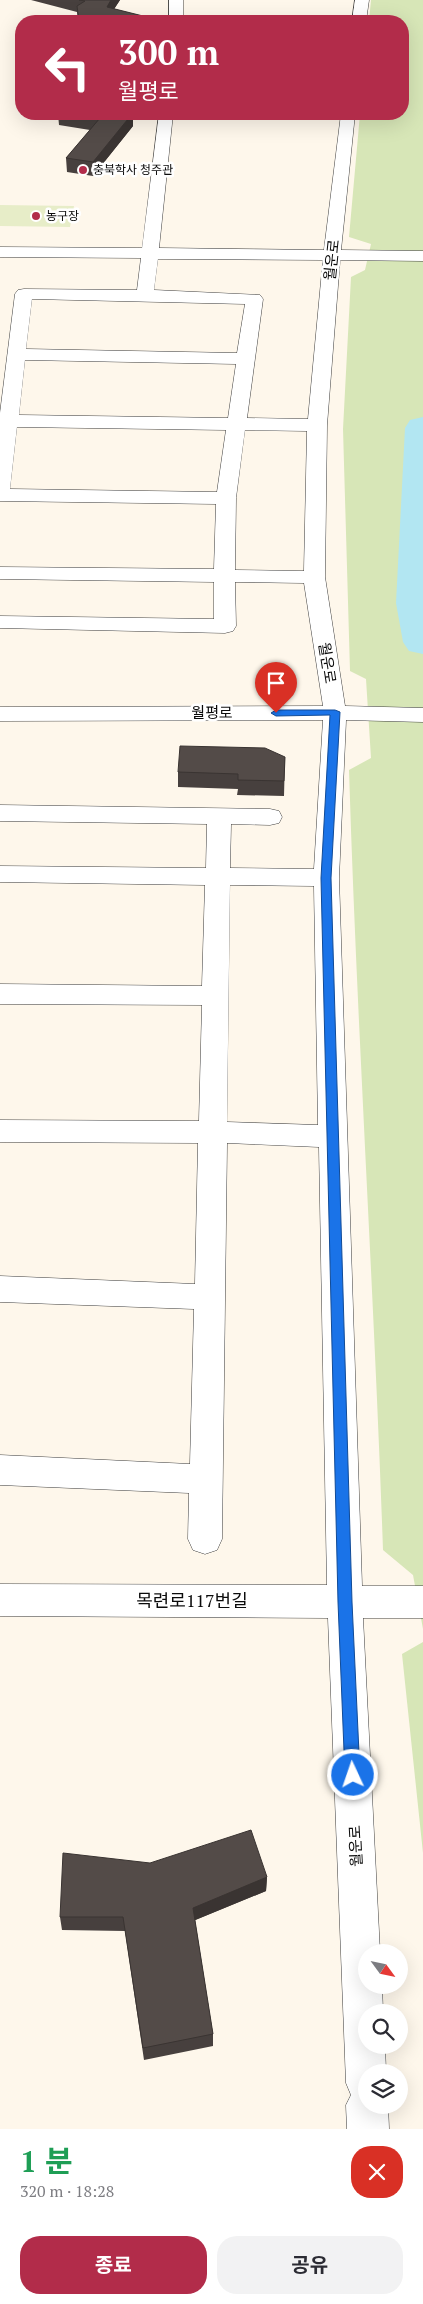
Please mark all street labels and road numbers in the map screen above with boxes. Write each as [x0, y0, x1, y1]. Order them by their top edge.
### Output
street label: 월운로 [319, 238, 343, 282]
street label: 월운로 [315, 641, 341, 685]
street label: 월평로 [191, 702, 233, 722]
street label: 목련로117번길 [136, 1588, 248, 1612]
street label: 월운로 [344, 1825, 366, 1867]

